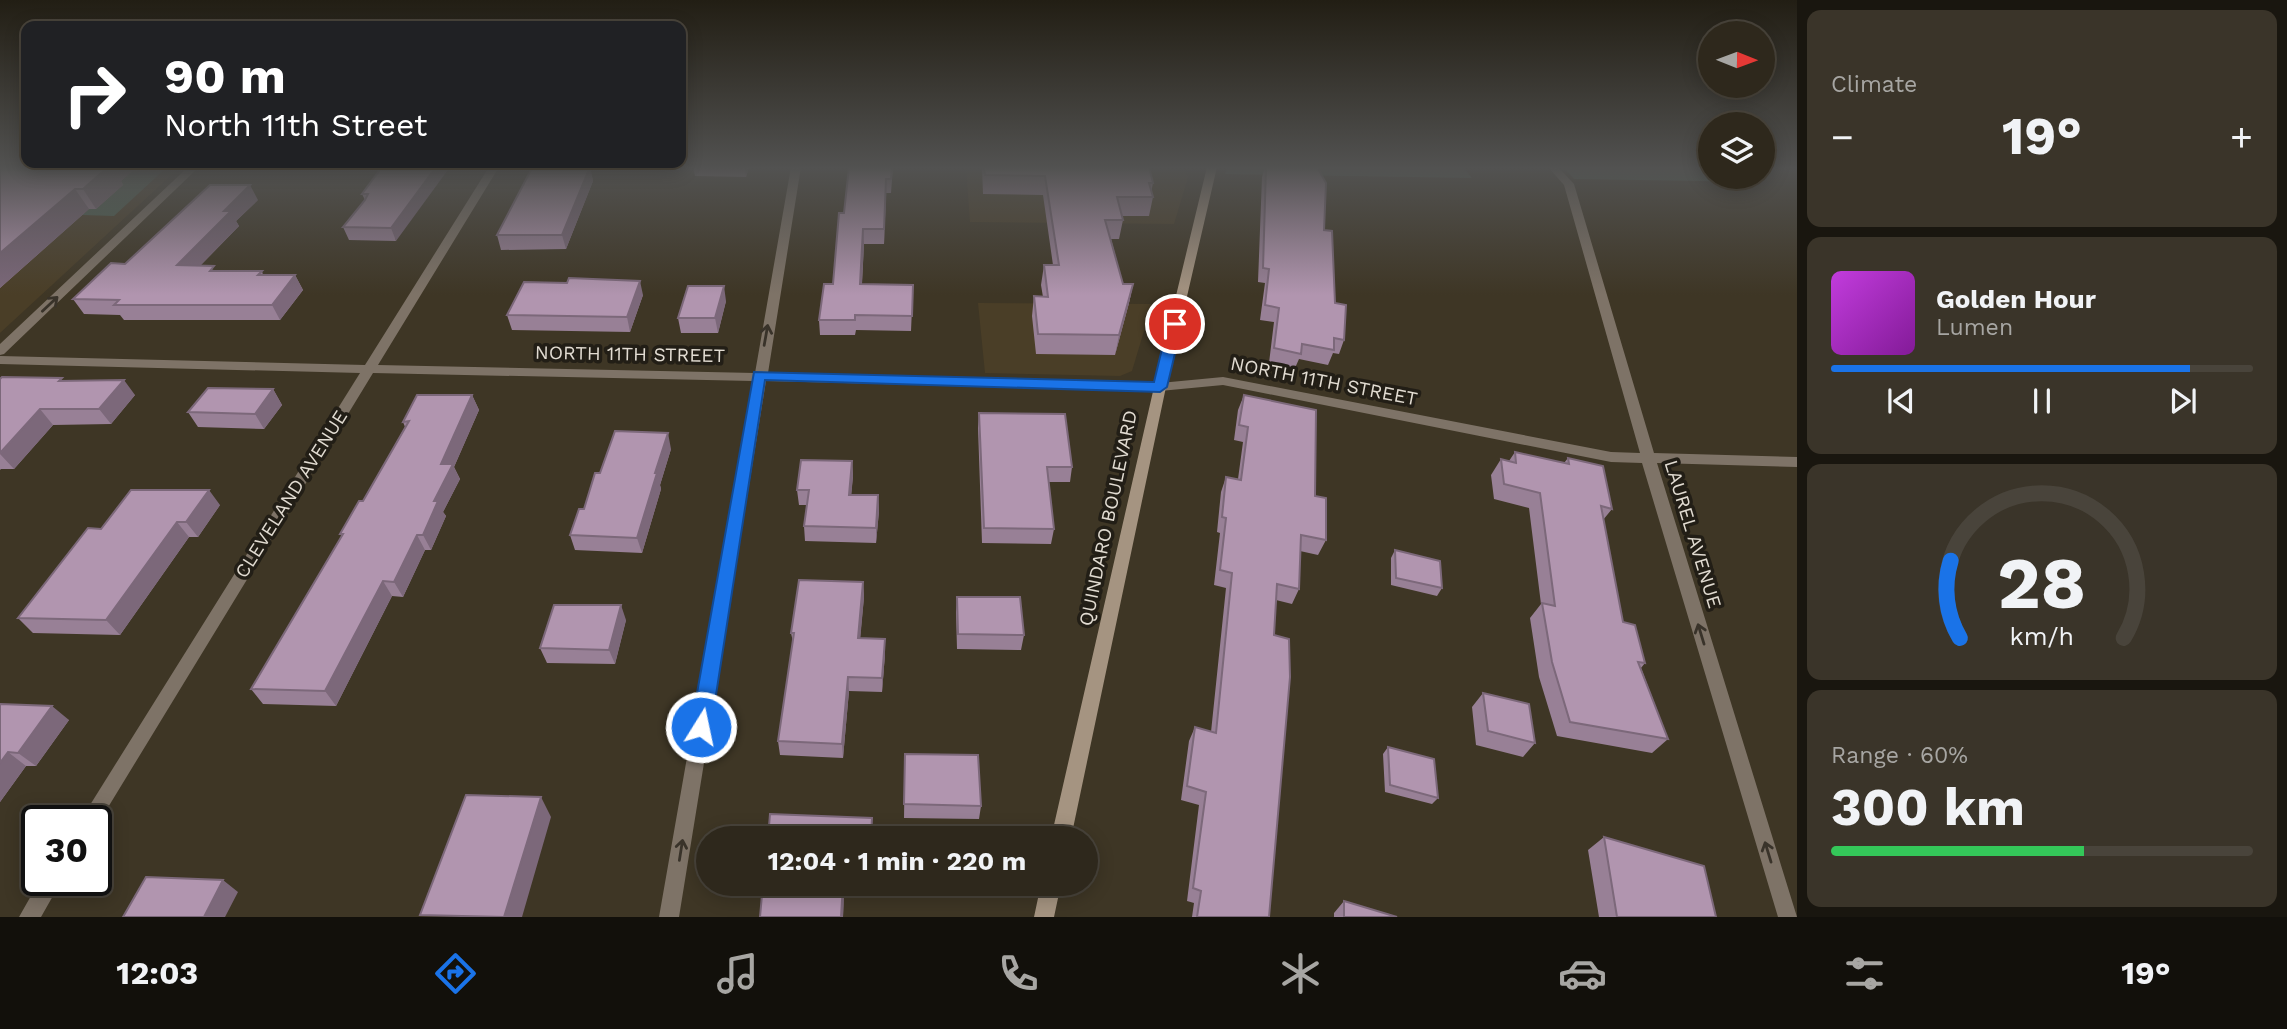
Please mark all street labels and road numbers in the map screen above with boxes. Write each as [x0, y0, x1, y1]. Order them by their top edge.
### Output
street label: NORTH 11TH STREET [535, 341, 725, 367]
street label: NORTH 11TH STREET [1228, 352, 1420, 410]
street label: CLEVELAND AVENUE [230, 406, 352, 582]
street label: QUINDARO BOULEVARD [1074, 408, 1142, 628]
street label: LAUREL AVENUE [1660, 457, 1726, 611]

